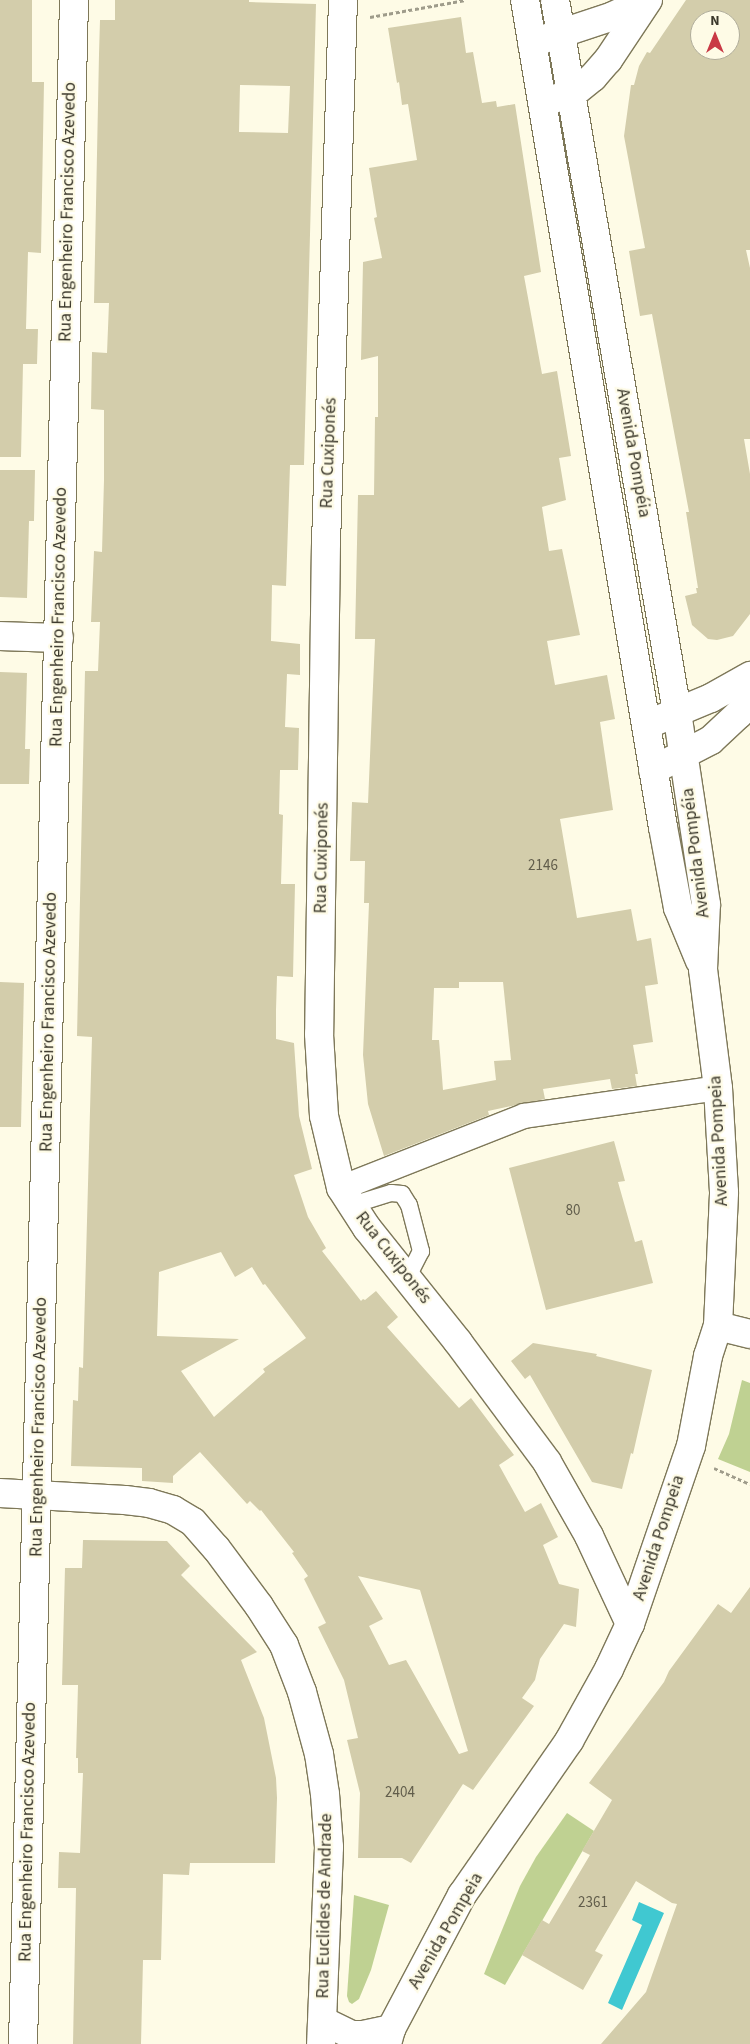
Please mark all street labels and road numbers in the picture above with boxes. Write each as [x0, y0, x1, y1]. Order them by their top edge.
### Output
street label: Rua Engenheiro Francisco Azevedo [55, 82, 81, 342]
street label: Avenida Pompéia [611, 387, 655, 519]
street label: Rua Cuxiponés [316, 397, 342, 509]
street label: Rua Engenheiro Francisco Azevedo [46, 487, 72, 747]
street label: Avenida Pompéia [677, 787, 715, 919]
street label: Rua Cuxiponés [310, 802, 334, 914]
street label: Rua Engenheiro Francisco Azevedo [36, 892, 62, 1152]
street label: Avenida Pompeia [705, 1075, 733, 1207]
street label: Rua Cuxiponés [350, 1208, 436, 1308]
street label: Rua Engenheiro Francisco Azevedo [26, 1297, 52, 1557]
street label: Avenida Pompeia [629, 1473, 689, 1603]
street label: Rua Engenheiro Francisco Azevedo [15, 1702, 41, 1962]
street label: Rua Euclides de Andrade [313, 1813, 337, 1999]
street label: Avenida Pompeia [404, 1869, 488, 1993]

